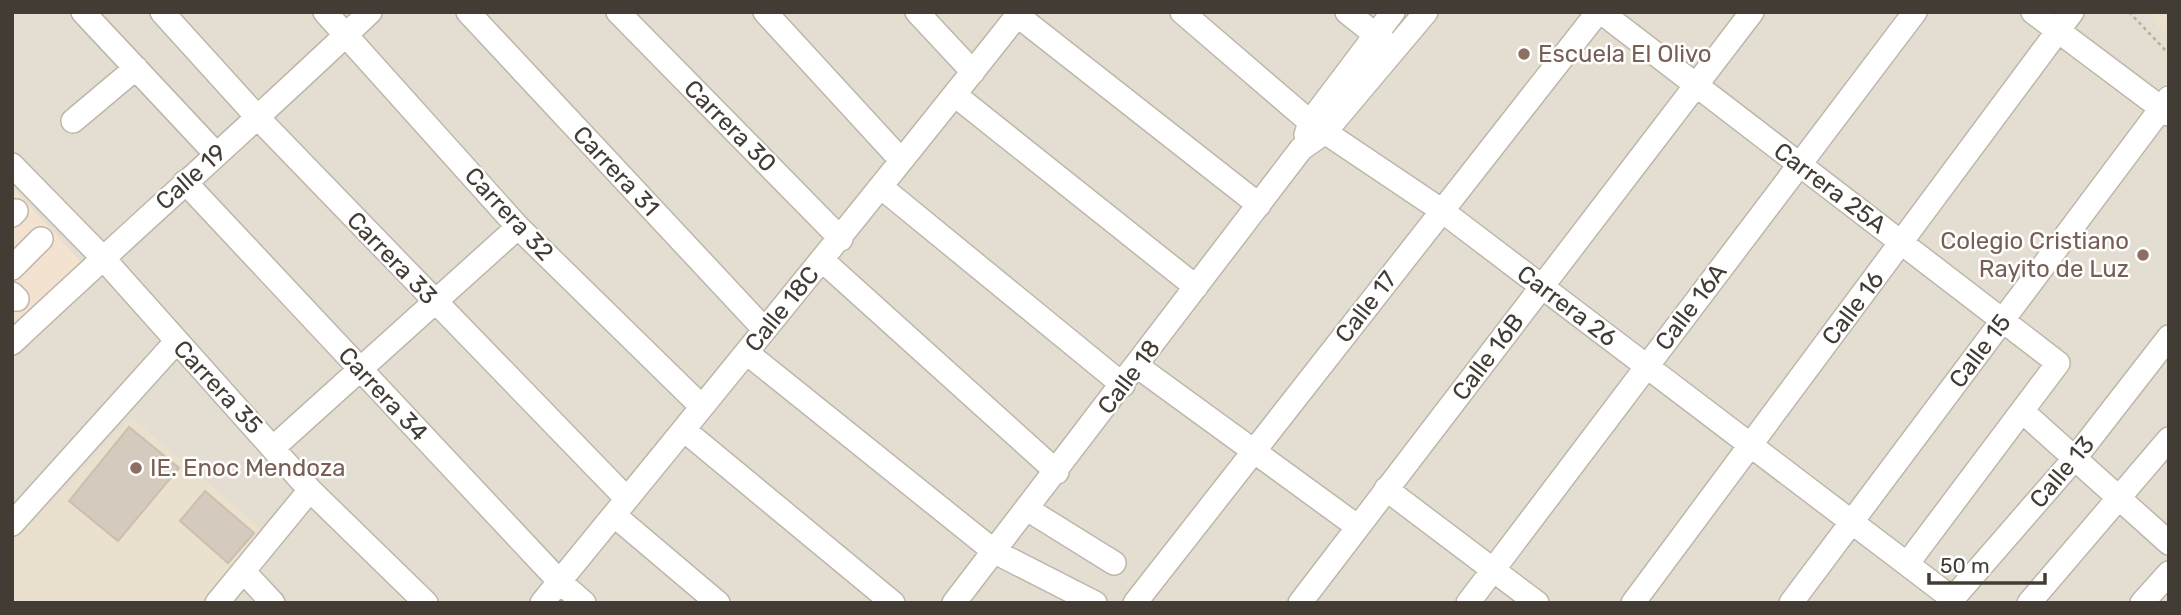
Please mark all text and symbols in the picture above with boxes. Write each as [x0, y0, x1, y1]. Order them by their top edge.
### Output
place label: Escuela El Olivo [1538, 40, 1712, 68]
marker: Escuela El Olivo [1516, 46, 1532, 62]
street label: Carrera 30 [678, 74, 782, 178]
street label: Carrera 31 [567, 120, 665, 222]
street label: Carrera 25A [1768, 137, 1892, 239]
street label: Calle 19 [150, 138, 232, 216]
street label: Carrera 32 [459, 162, 559, 266]
street label: Carrera 33 [341, 206, 443, 310]
place label: Colegio Cristiano Rayito de Luz [1940, 227, 2129, 283]
marker: Colegio Cristiano Rayito de Luz [2135, 247, 2151, 263]
street label: Calle 16A [1649, 258, 1733, 356]
street label: Carrera 26 [1512, 260, 1622, 352]
street label: Calle 18C [739, 261, 825, 357]
street label: Calle 17 [1329, 266, 1403, 348]
street label: Calle 16 [1816, 266, 1890, 350]
street label: Calle 16B [1446, 308, 1530, 406]
street label: Calle 15 [1943, 309, 2017, 393]
street label: Calle 18 [1092, 334, 1166, 420]
street label: Carrera 35 [168, 335, 268, 439]
street label: Carrera 34 [333, 341, 434, 447]
street label: Calle 13 [2024, 430, 2100, 514]
place label: IE. Enoc Mendoza [150, 454, 345, 482]
marker: IE. Enoc Mendoza [128, 460, 144, 476]
scale bar [1929, 542, 2044, 586]
text: 50 m [1940, 553, 1990, 578]

